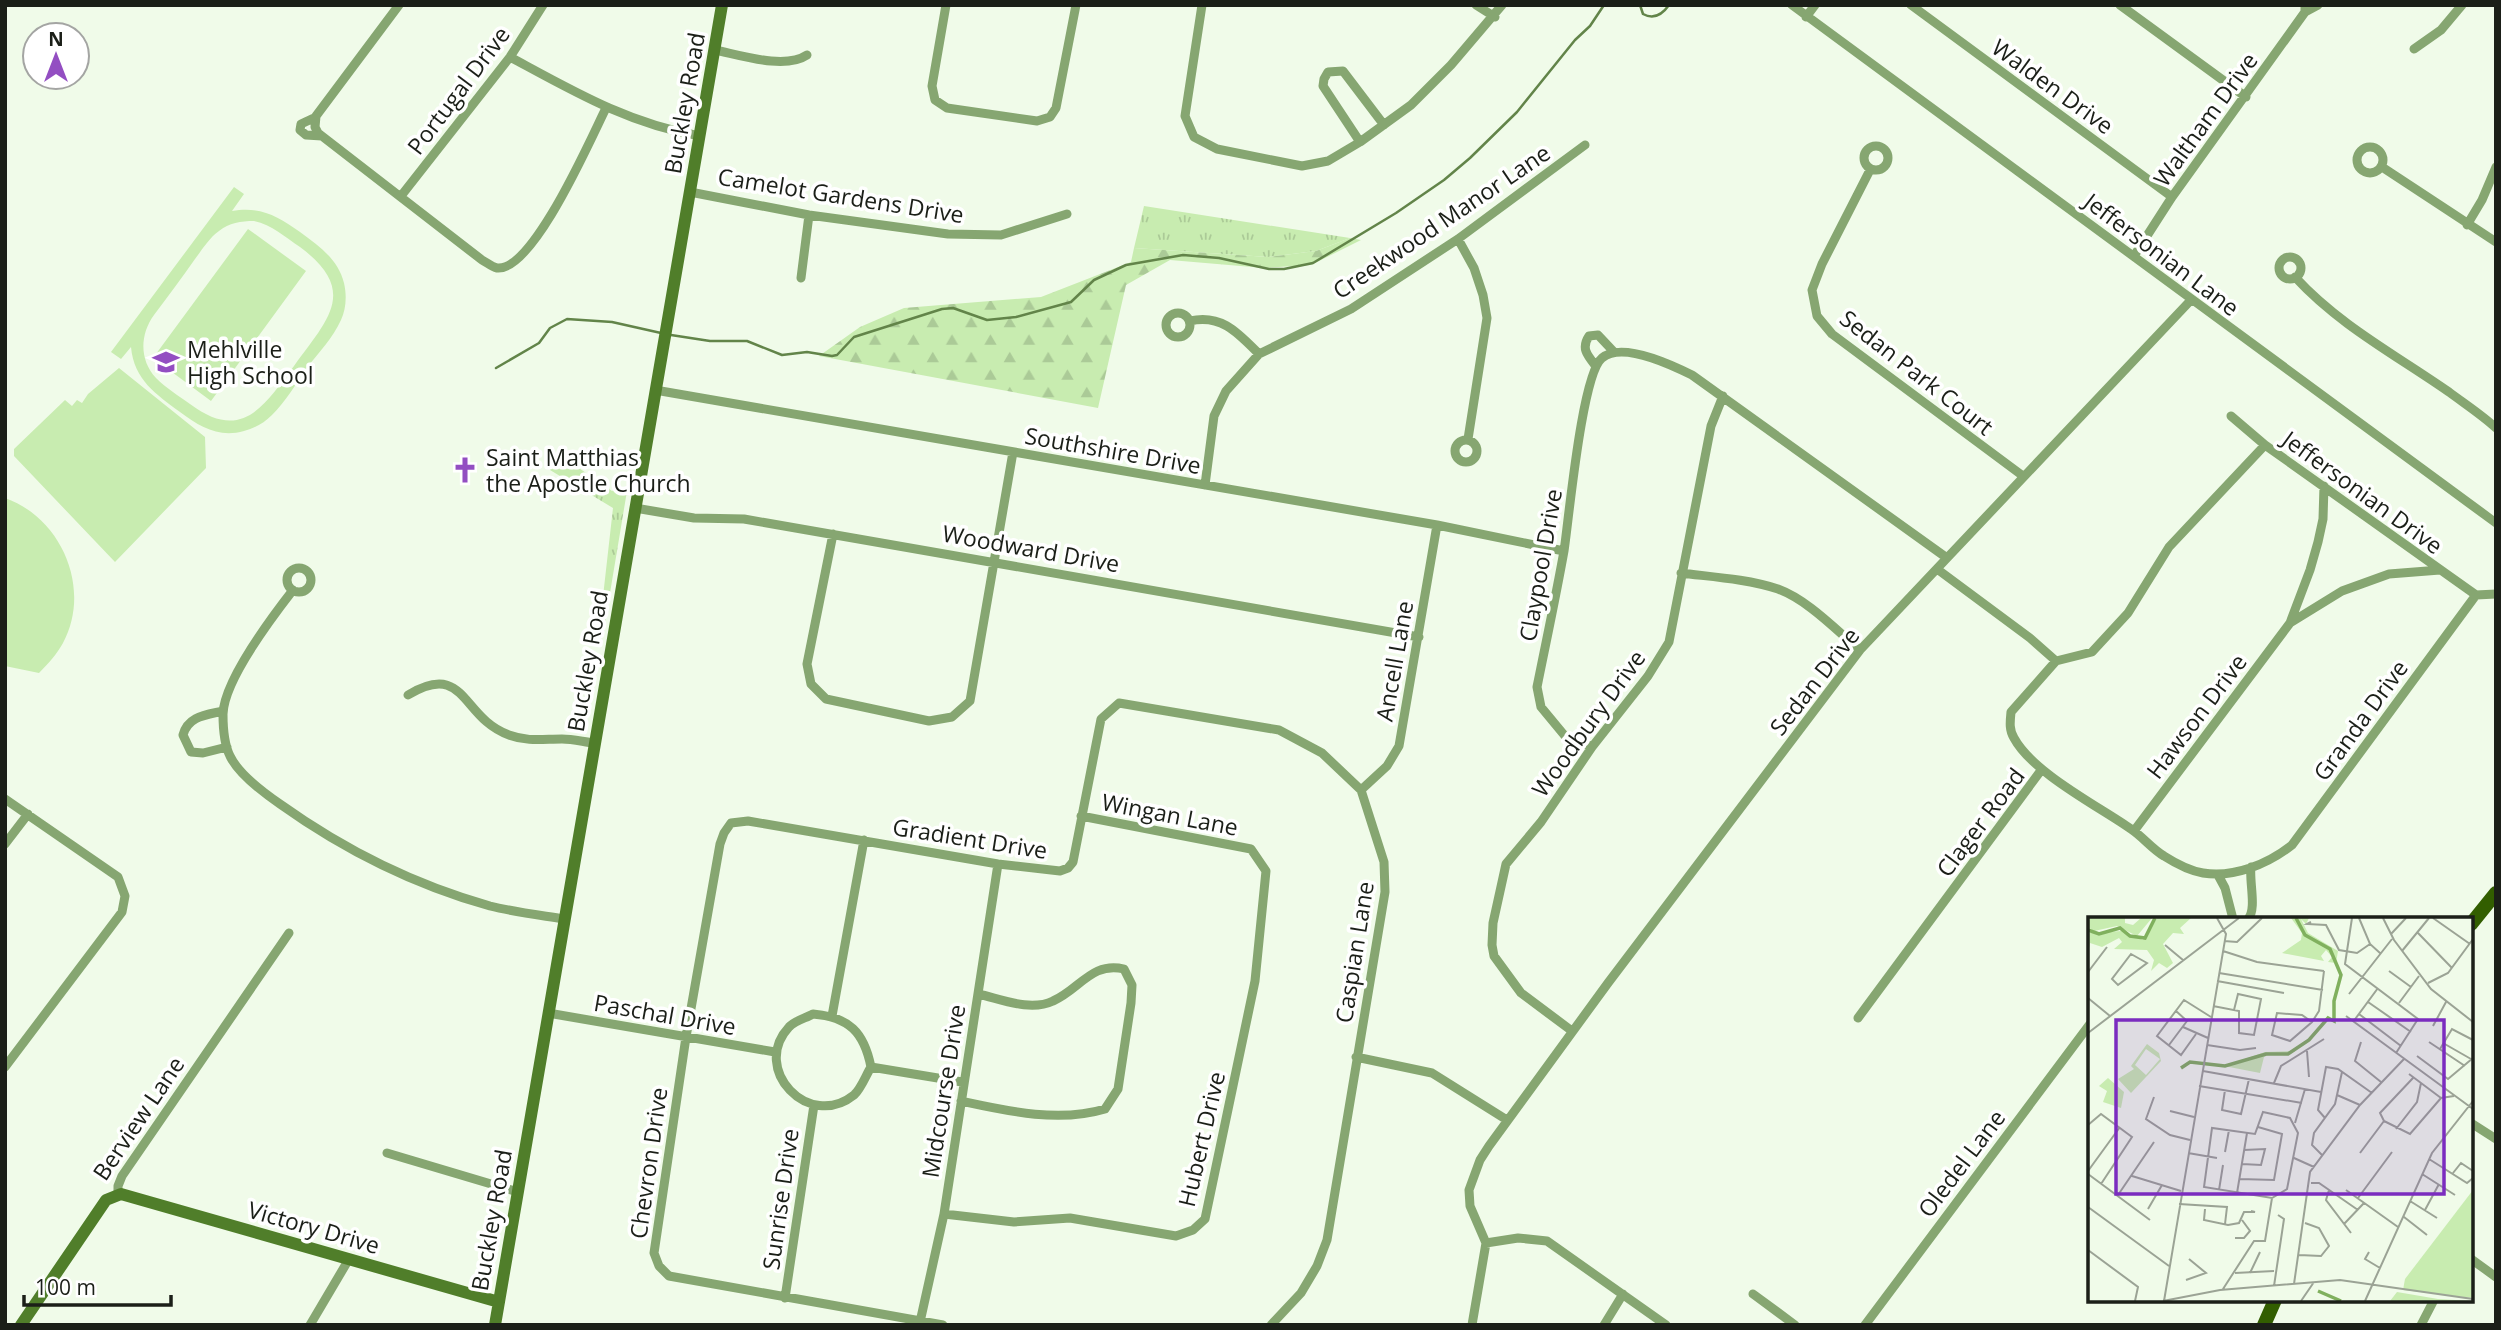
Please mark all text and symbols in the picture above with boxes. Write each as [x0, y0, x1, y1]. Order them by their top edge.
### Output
street label: Portugal Drive [399, 19, 517, 161]
north arrow [21, 21, 91, 91]
text: N [48, 26, 64, 52]
street label: Buckley Road [656, 30, 712, 176]
street label: Walden Drive [1986, 31, 2120, 141]
street label: Waltham Drive [2145, 45, 2265, 193]
street label: Creekwood Manor Lane [1326, 136, 1556, 306]
street label: Camelot Gardens Drive [716, 160, 966, 230]
street label: Jeffersonian Lane [2076, 184, 2246, 323]
street label: Sedan Park Court [1834, 302, 2000, 442]
place label: Mehlville High School [187, 333, 314, 391]
school or university icon: Mehlville High School [151, 347, 181, 377]
street label: Southshire Drive [1022, 419, 1204, 481]
street label: Jeffersonian Drive [2275, 422, 2450, 561]
place label: Saint Matthias the Apostle Church [486, 441, 691, 499]
church icon: Saint Matthias the Apostle Church [450, 455, 480, 485]
street label: Claypool Drive [1511, 486, 1569, 644]
street label: Woodward Drive [940, 517, 1122, 579]
street label: Buckley Road [559, 588, 615, 734]
street label: Ancell Lane [1368, 598, 1420, 724]
street label: Sedan Drive [1762, 620, 1866, 742]
street label: Woodbury Drive [1524, 643, 1652, 803]
street label: Hawson Drive [2138, 647, 2254, 785]
street label: Granda Drive [2305, 653, 2415, 787]
street label: Clager Road [1928, 761, 2032, 883]
street label: Wingan Lane [1099, 785, 1241, 843]
street label: Gradient Drive [890, 810, 1050, 866]
street label: Caspian Lane [1327, 879, 1381, 1025]
inset map [2088, 917, 2473, 1302]
street label: Paschal Drive [592, 986, 738, 1042]
street label: Midcourse Drive [914, 1002, 972, 1180]
street label: Berview Lane [85, 1050, 191, 1186]
street label: Hubert Drive [1170, 1068, 1232, 1210]
street label: Chevron Drive [622, 1085, 674, 1241]
street label: Oledel Lane [1910, 1103, 2012, 1223]
street label: Sunrise Drive [754, 1126, 806, 1272]
street label: Buckley Road [463, 1147, 519, 1293]
street label: Victory Drive [244, 1193, 384, 1261]
scale bar [24, 1264, 172, 1308]
text: 100 m [35, 1273, 96, 1301]

